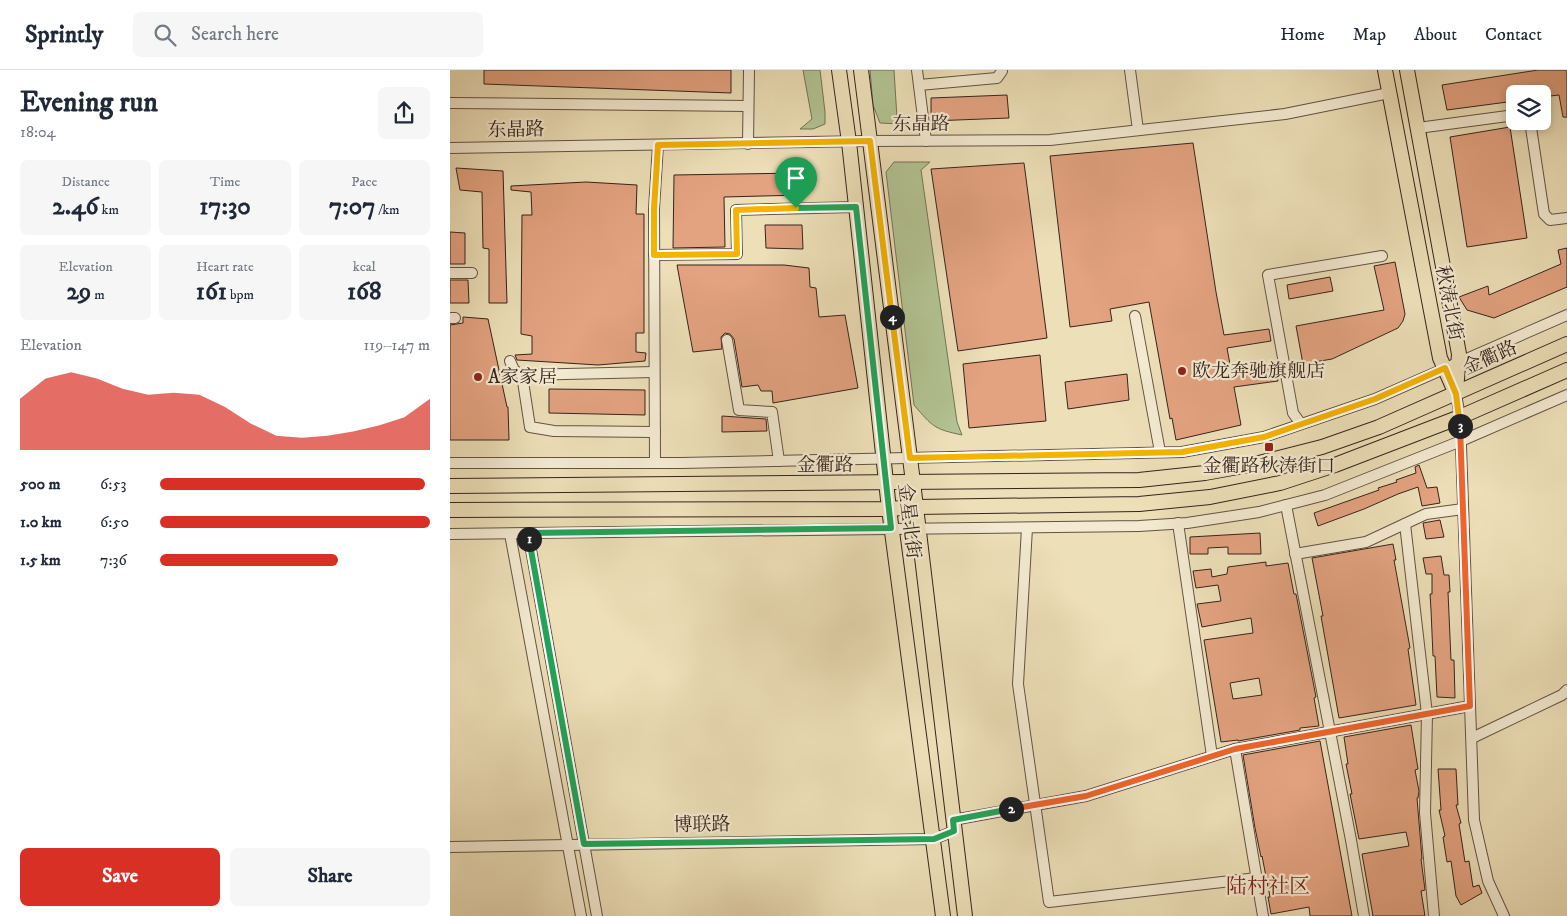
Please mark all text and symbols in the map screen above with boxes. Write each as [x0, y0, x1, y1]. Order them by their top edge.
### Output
search box [133, 12, 483, 57]
text: Sprintly [25, 20, 103, 50]
icon: search [151, 21, 179, 49]
text: Search here [191, 23, 279, 46]
text: Home [1280, 24, 1325, 46]
text: Map [1353, 24, 1386, 46]
text: About [1414, 24, 1457, 46]
text: Contact [1485, 24, 1542, 46]
text: Evening run [20, 85, 158, 120]
map controls [1506, 85, 1551, 130]
button: layers [1506, 85, 1551, 130]
button: share [378, 87, 430, 139]
street label: 东晶路 [892, 113, 950, 136]
street label: 东晶路 [487, 118, 545, 142]
text: 18:04 [20, 122, 56, 142]
pin [775, 157, 817, 208]
icon: arrive [782, 164, 810, 192]
text: Distance [62, 173, 110, 191]
text: Time [210, 173, 240, 191]
text: Pace [351, 173, 377, 191]
text: 2.46 [52, 191, 99, 222]
text: 17:30 [199, 191, 251, 222]
text: 7:07 [329, 191, 375, 222]
text: km [99, 201, 119, 219]
text: /km [375, 201, 400, 219]
text: Elevation [59, 258, 113, 276]
text: Heart rate [196, 258, 254, 276]
text: kcal [353, 258, 376, 276]
street label: 秋涛北街 [1430, 263, 1468, 343]
text: 29 [67, 276, 91, 307]
text: 161 [196, 276, 227, 307]
text: 168 [347, 276, 382, 307]
text: m [91, 286, 105, 304]
text: bpm [227, 286, 254, 304]
pin: 4 [880, 304, 904, 330]
text: 4 [888, 308, 897, 326]
text: Elevation [20, 335, 82, 355]
text: 119–147 m [363, 335, 430, 355]
street label: 金衢路 [1459, 336, 1521, 380]
place label: 欧龙奔驰旗舰店 [1192, 360, 1325, 383]
marker: 欧龙奔驰旗舰店 [1176, 365, 1188, 377]
place label: A家家居 [488, 366, 557, 389]
marker: A家家居 [472, 371, 484, 383]
pin: 3 [1448, 414, 1472, 438]
text: 3 [1458, 417, 1463, 435]
marker: 金衢路秋涛街口 [1263, 441, 1275, 453]
street label: 金衢路 [796, 454, 854, 477]
place label: 金衢路秋涛街口 [1202, 455, 1336, 478]
text: 500 m [20, 474, 61, 494]
text: 6:53 [100, 474, 126, 494]
street label: 金星北街 [893, 482, 925, 560]
text: 1.0 km [20, 512, 62, 532]
text: 6:50 [100, 512, 129, 532]
pin: 1 [516, 526, 542, 552]
text: 1 [527, 530, 532, 548]
text: 1.5 km [20, 550, 61, 570]
text: 7:36 [100, 550, 127, 570]
pin: 2 [998, 796, 1024, 822]
text: 2 [1008, 800, 1015, 818]
street label: 博联路 [673, 813, 731, 837]
button: Save [20, 848, 220, 906]
button: Share [230, 848, 430, 906]
district label: 陆村社区 [1226, 874, 1310, 900]

